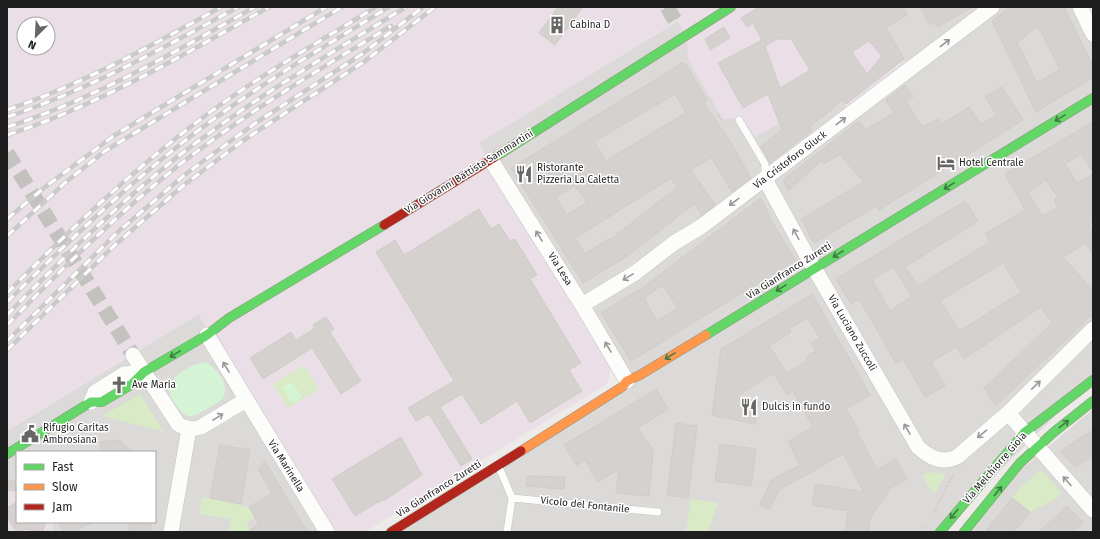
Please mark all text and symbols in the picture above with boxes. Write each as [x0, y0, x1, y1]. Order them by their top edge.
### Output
building icon: Cabina D [547, 15, 567, 35]
north arrow [16, 16, 56, 56]
place label: Cabina D [570, 19, 610, 31]
text: N [26, 37, 38, 52]
one-way arrow [939, 39, 950, 47]
one-way arrow [1054, 115, 1066, 123]
one-way arrow [836, 117, 847, 126]
street label: Via Giovanni Battista Sammartini [403, 127, 536, 217]
street label: Via Cristoforo Gluck [751, 128, 830, 191]
hotel icon: Hotel Centrale [936, 153, 956, 173]
place label: Hotel Centrale [959, 157, 1024, 169]
place label: Ristorante Pizzeria La Caletta [537, 162, 619, 186]
restaurant icon: Ristorante Pizzeria La Caletta [514, 164, 534, 184]
one-way arrow [944, 182, 955, 190]
one-way arrow [729, 198, 740, 206]
one-way arrow [791, 228, 799, 240]
one-way arrow [535, 230, 543, 242]
street label: Via Gianfranco Zuretti [744, 240, 834, 302]
street label: Via Lesa [545, 250, 575, 288]
one-way arrow [832, 250, 844, 258]
one-way arrow [622, 274, 634, 282]
one-way arrow [775, 285, 787, 293]
street label: Via Luciano Zuccoli [825, 293, 879, 373]
one-way arrow [603, 341, 611, 353]
one-way arrow [169, 350, 181, 358]
one-way arrow [665, 352, 676, 361]
one-way arrow [222, 361, 230, 373]
church icon: Ave Maria [109, 375, 129, 395]
place label: Ave Maria [132, 379, 176, 391]
one-way arrow [1031, 380, 1041, 390]
restaurant icon: Dulcis in fundo [739, 397, 759, 417]
place label: Dulcis in fundo [762, 401, 830, 413]
one-way arrow [212, 413, 223, 421]
one-way arrow [1059, 420, 1070, 428]
place label: Rifugio Caritas Ambrosiana [43, 422, 109, 446]
one-way arrow [903, 423, 911, 435]
public building icon: Rifugio Caritas Ambrosiana [20, 424, 40, 444]
street label: Via Melchiorre Gioia [961, 430, 1029, 506]
one-way arrow [977, 430, 988, 439]
street label: Via Marinella [265, 438, 307, 494]
legend [16, 451, 156, 523]
street label: Via Gianfranco Zuretti [394, 458, 484, 520]
text: Fast [52, 460, 74, 474]
one-way arrow [1062, 476, 1072, 486]
text: Slow [52, 480, 78, 494]
one-way arrow [993, 485, 1002, 496]
street label: Vicolo del Fontanile [540, 494, 630, 516]
text: Jam [52, 500, 72, 514]
one-way arrow [949, 509, 958, 520]

